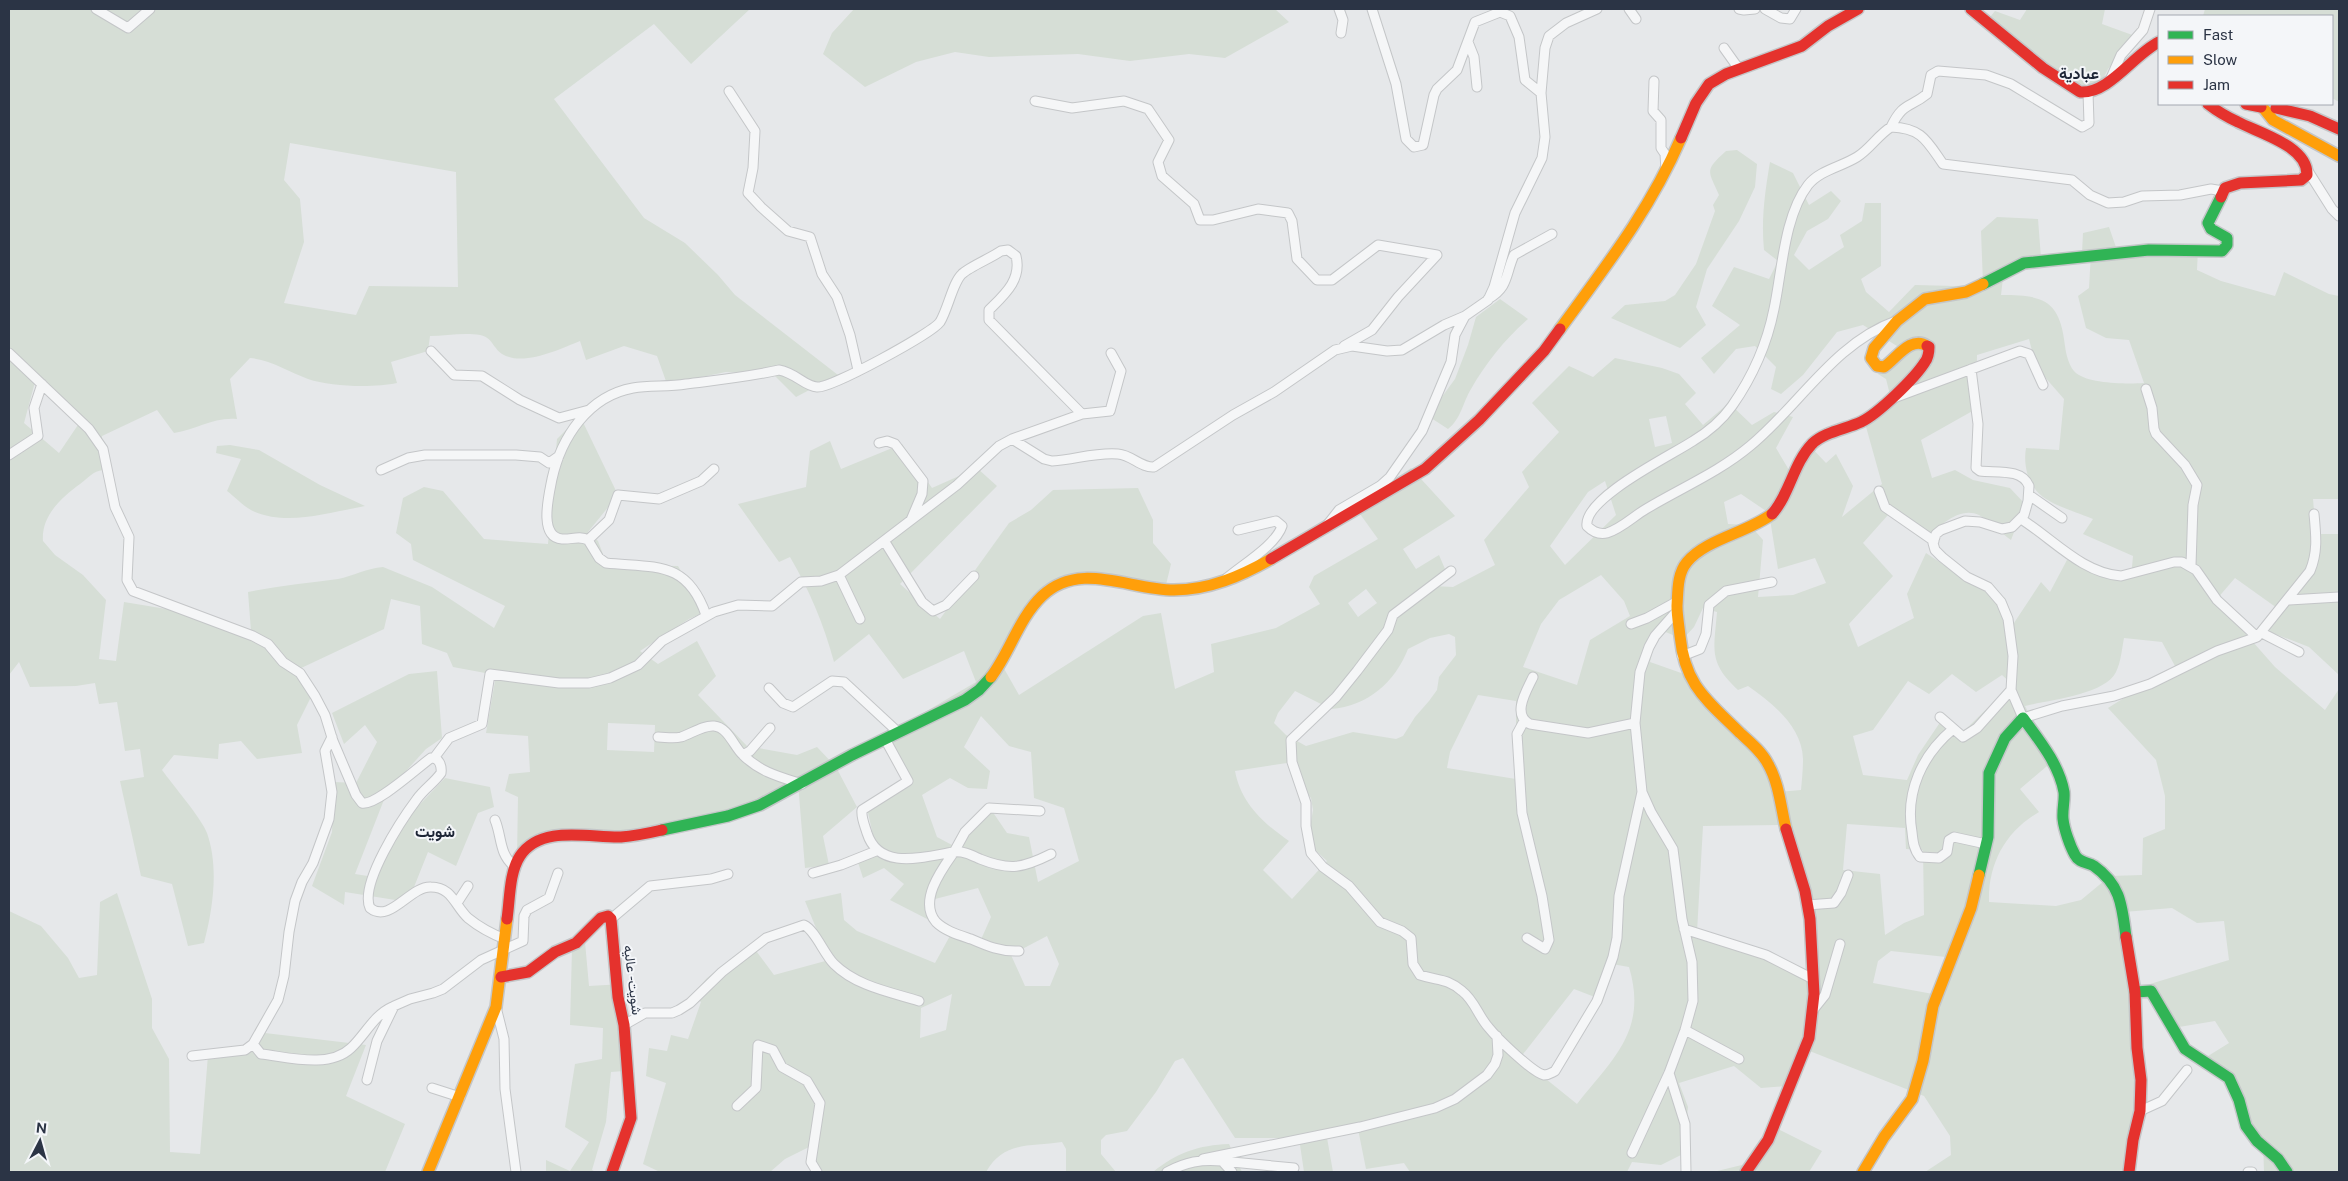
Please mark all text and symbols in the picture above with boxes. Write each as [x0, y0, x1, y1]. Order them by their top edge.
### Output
legend [2158, 15, 2333, 105]
text: Fast [2203, 26, 2233, 43]
text: Slow [2203, 51, 2238, 68]
district label: عبادية [2059, 64, 2099, 83]
text: Jam [2203, 76, 2230, 93]
district label: شويت [415, 822, 455, 842]
street label: شويت - عاليه [620, 944, 645, 1016]
north arrow [15, 1116, 65, 1166]
text: N [35, 1120, 48, 1137]

